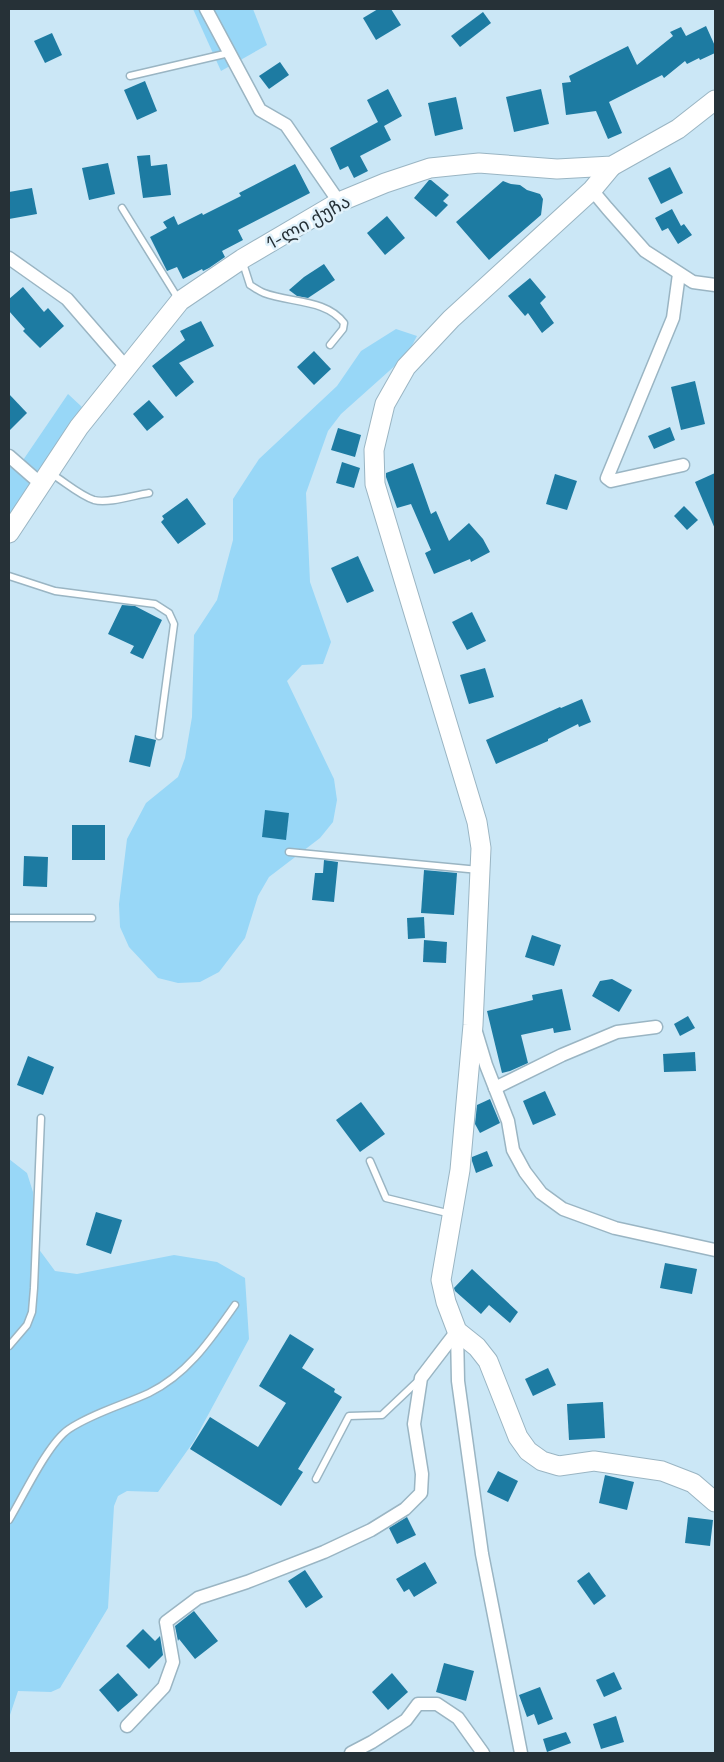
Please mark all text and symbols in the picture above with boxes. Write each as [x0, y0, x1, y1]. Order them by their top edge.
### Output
street label: 1-ლი ქუჩა [262, 190, 354, 254]

